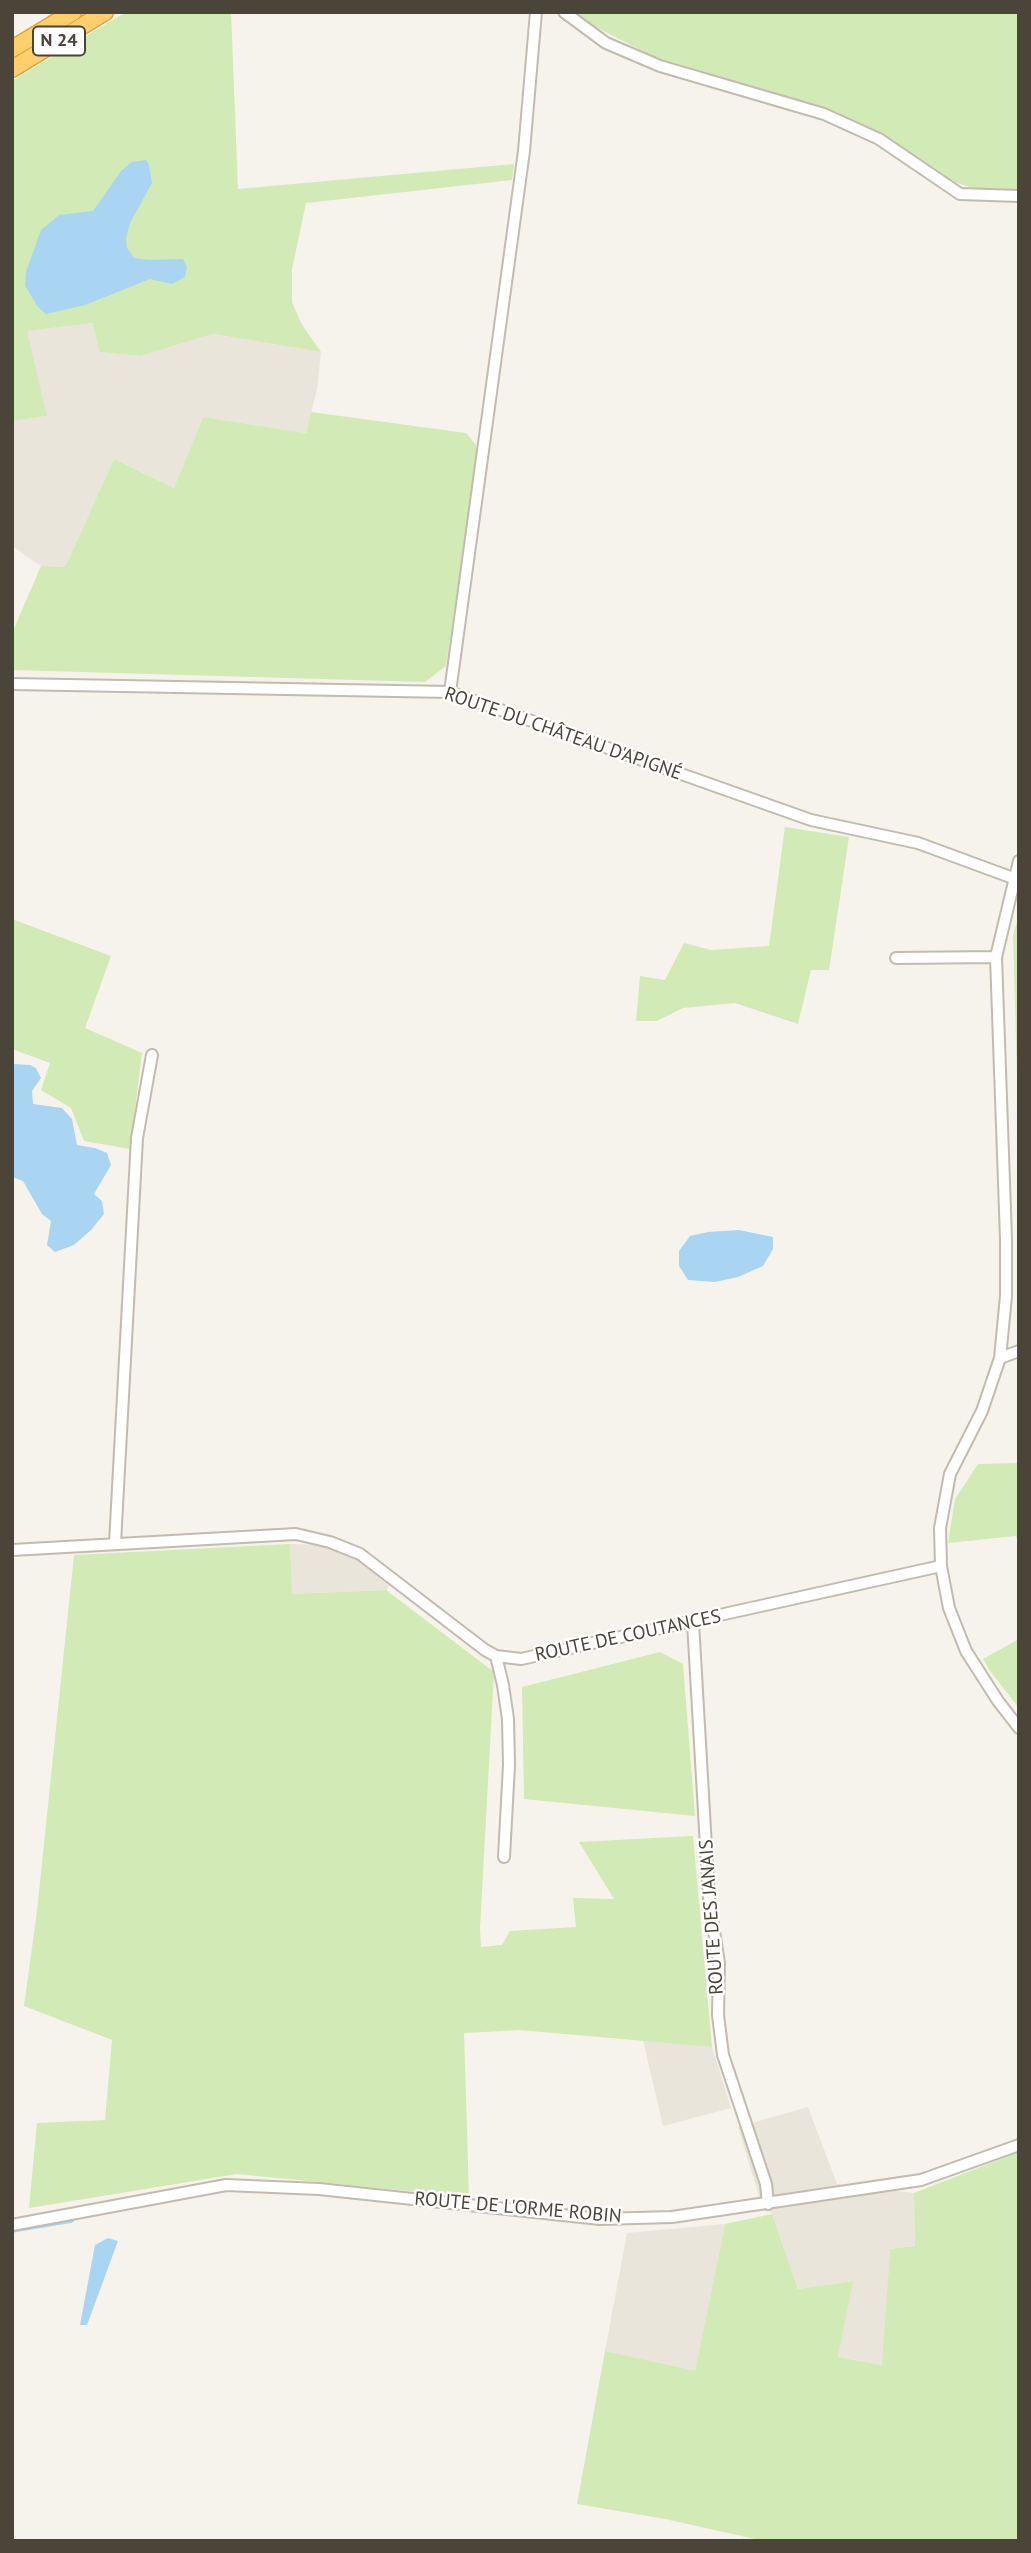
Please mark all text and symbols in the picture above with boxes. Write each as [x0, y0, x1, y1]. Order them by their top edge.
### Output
road number: N 24 [33, 26, 85, 56]
street label: ROUTE DU CHÂTEAU D'APIGNÉ [441, 683, 685, 785]
street label: ROUTE DE COUTANCES [533, 1605, 723, 1667]
street label: ROUTE DES JANAIS [695, 1839, 729, 1995]
street label: ROUTE DE L'ORME ROBIN [414, 2188, 622, 2228]

